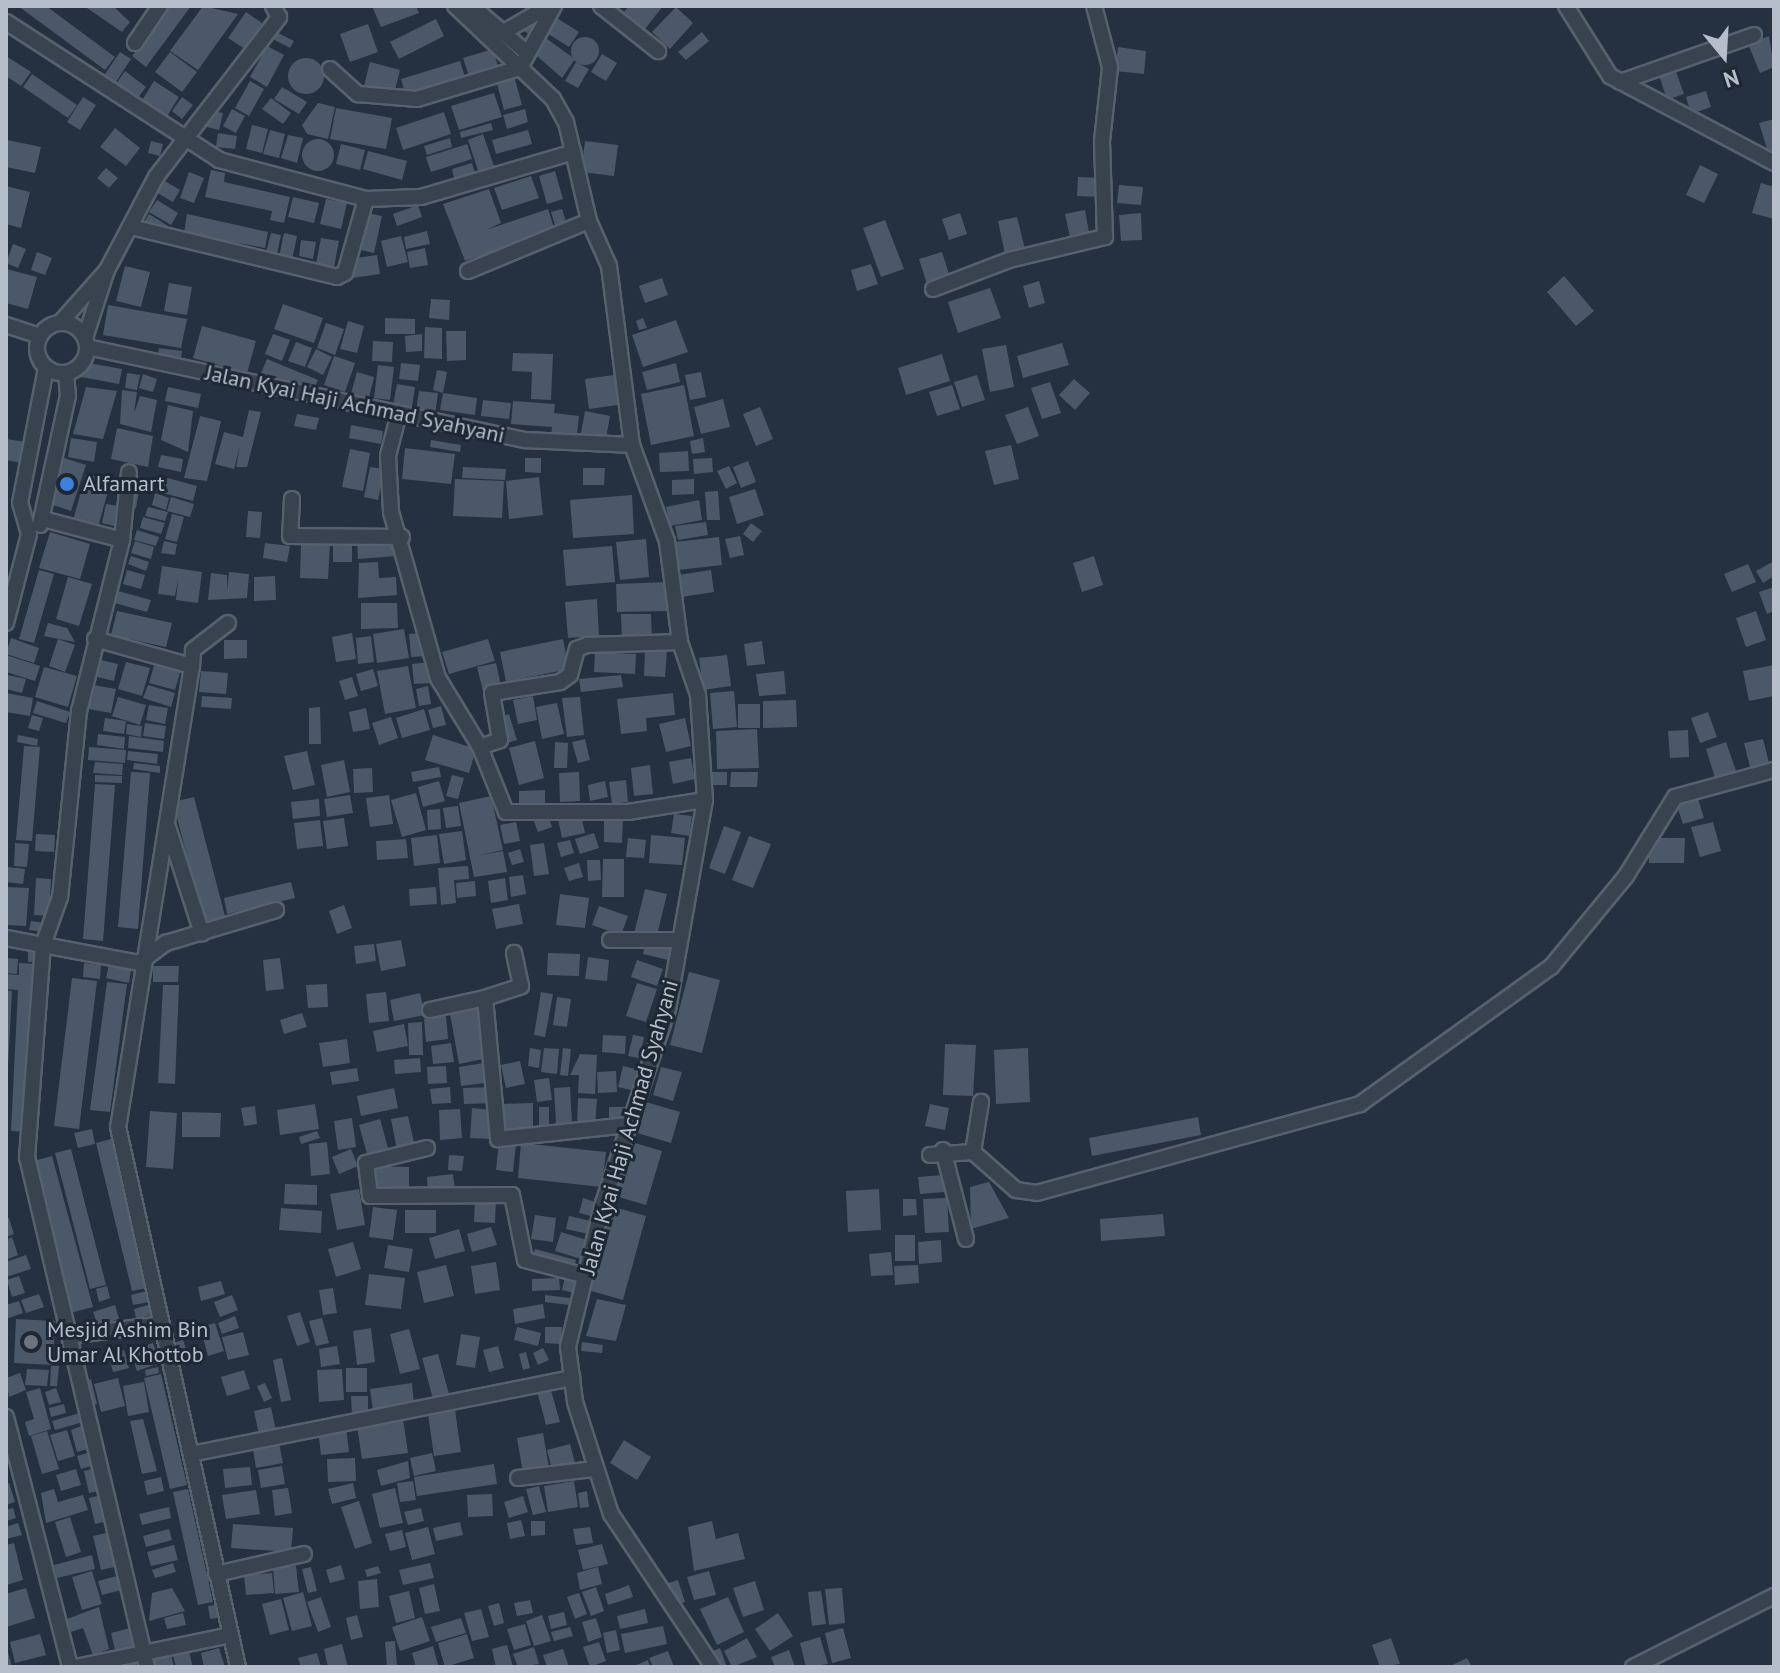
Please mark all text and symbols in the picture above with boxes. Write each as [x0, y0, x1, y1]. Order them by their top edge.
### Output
north arrow [1684, 16, 1764, 96]
text: N [1720, 63, 1743, 94]
street label: Jalan Kyai Haji Achmad Syahyani [203, 359, 507, 449]
place label: Alfamart [83, 471, 165, 497]
marker: Alfamart [58, 475, 76, 493]
street label: Jalan Kyai Haji Achmad Syahyani [574, 976, 684, 1278]
place label: Mesjid Ashim Bin Umar Al Khottob [47, 1316, 209, 1368]
marker: Mesjid Ashim Bin Umar Al Khottob [22, 1333, 40, 1351]

